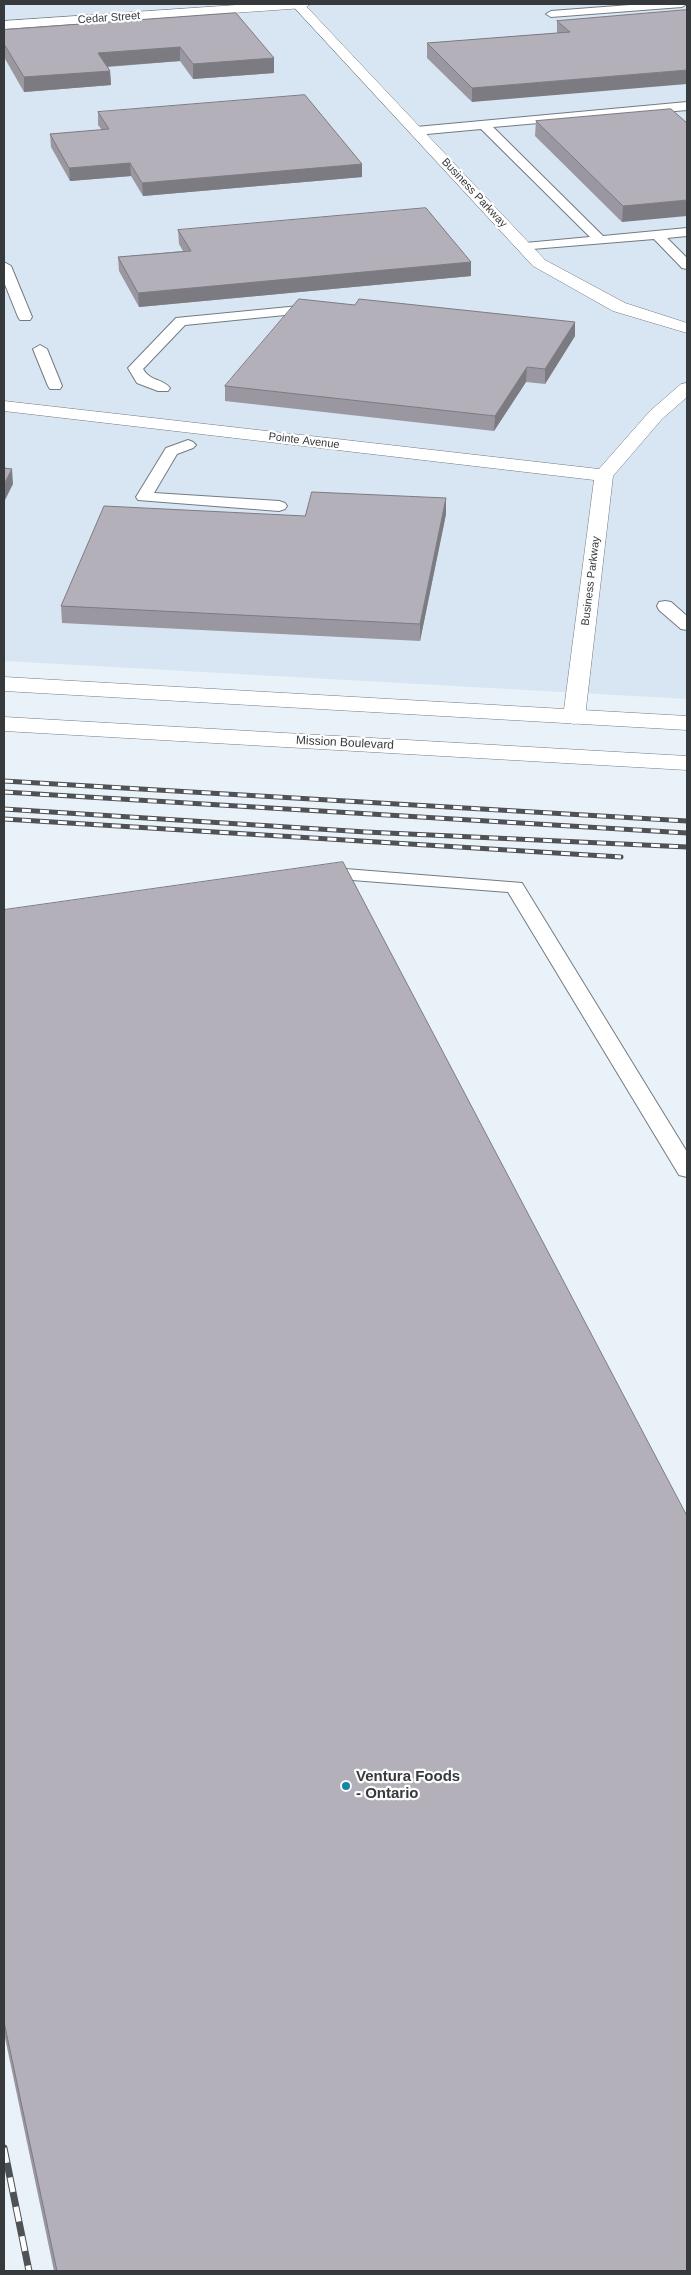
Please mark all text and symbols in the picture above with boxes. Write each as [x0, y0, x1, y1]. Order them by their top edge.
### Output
street label: Cedar Street [77, 9, 141, 27]
street label: Business Parkway [439, 156, 509, 230]
street label: Pointe Avenue [268, 430, 340, 452]
street label: Business Parkway [579, 536, 603, 626]
street label: Mission Boulevard [296, 733, 394, 753]
place label: Ventura Foods - Ontario [356, 1768, 460, 1803]
marker: Ventura Foods - Ontario [340, 1780, 352, 1792]

